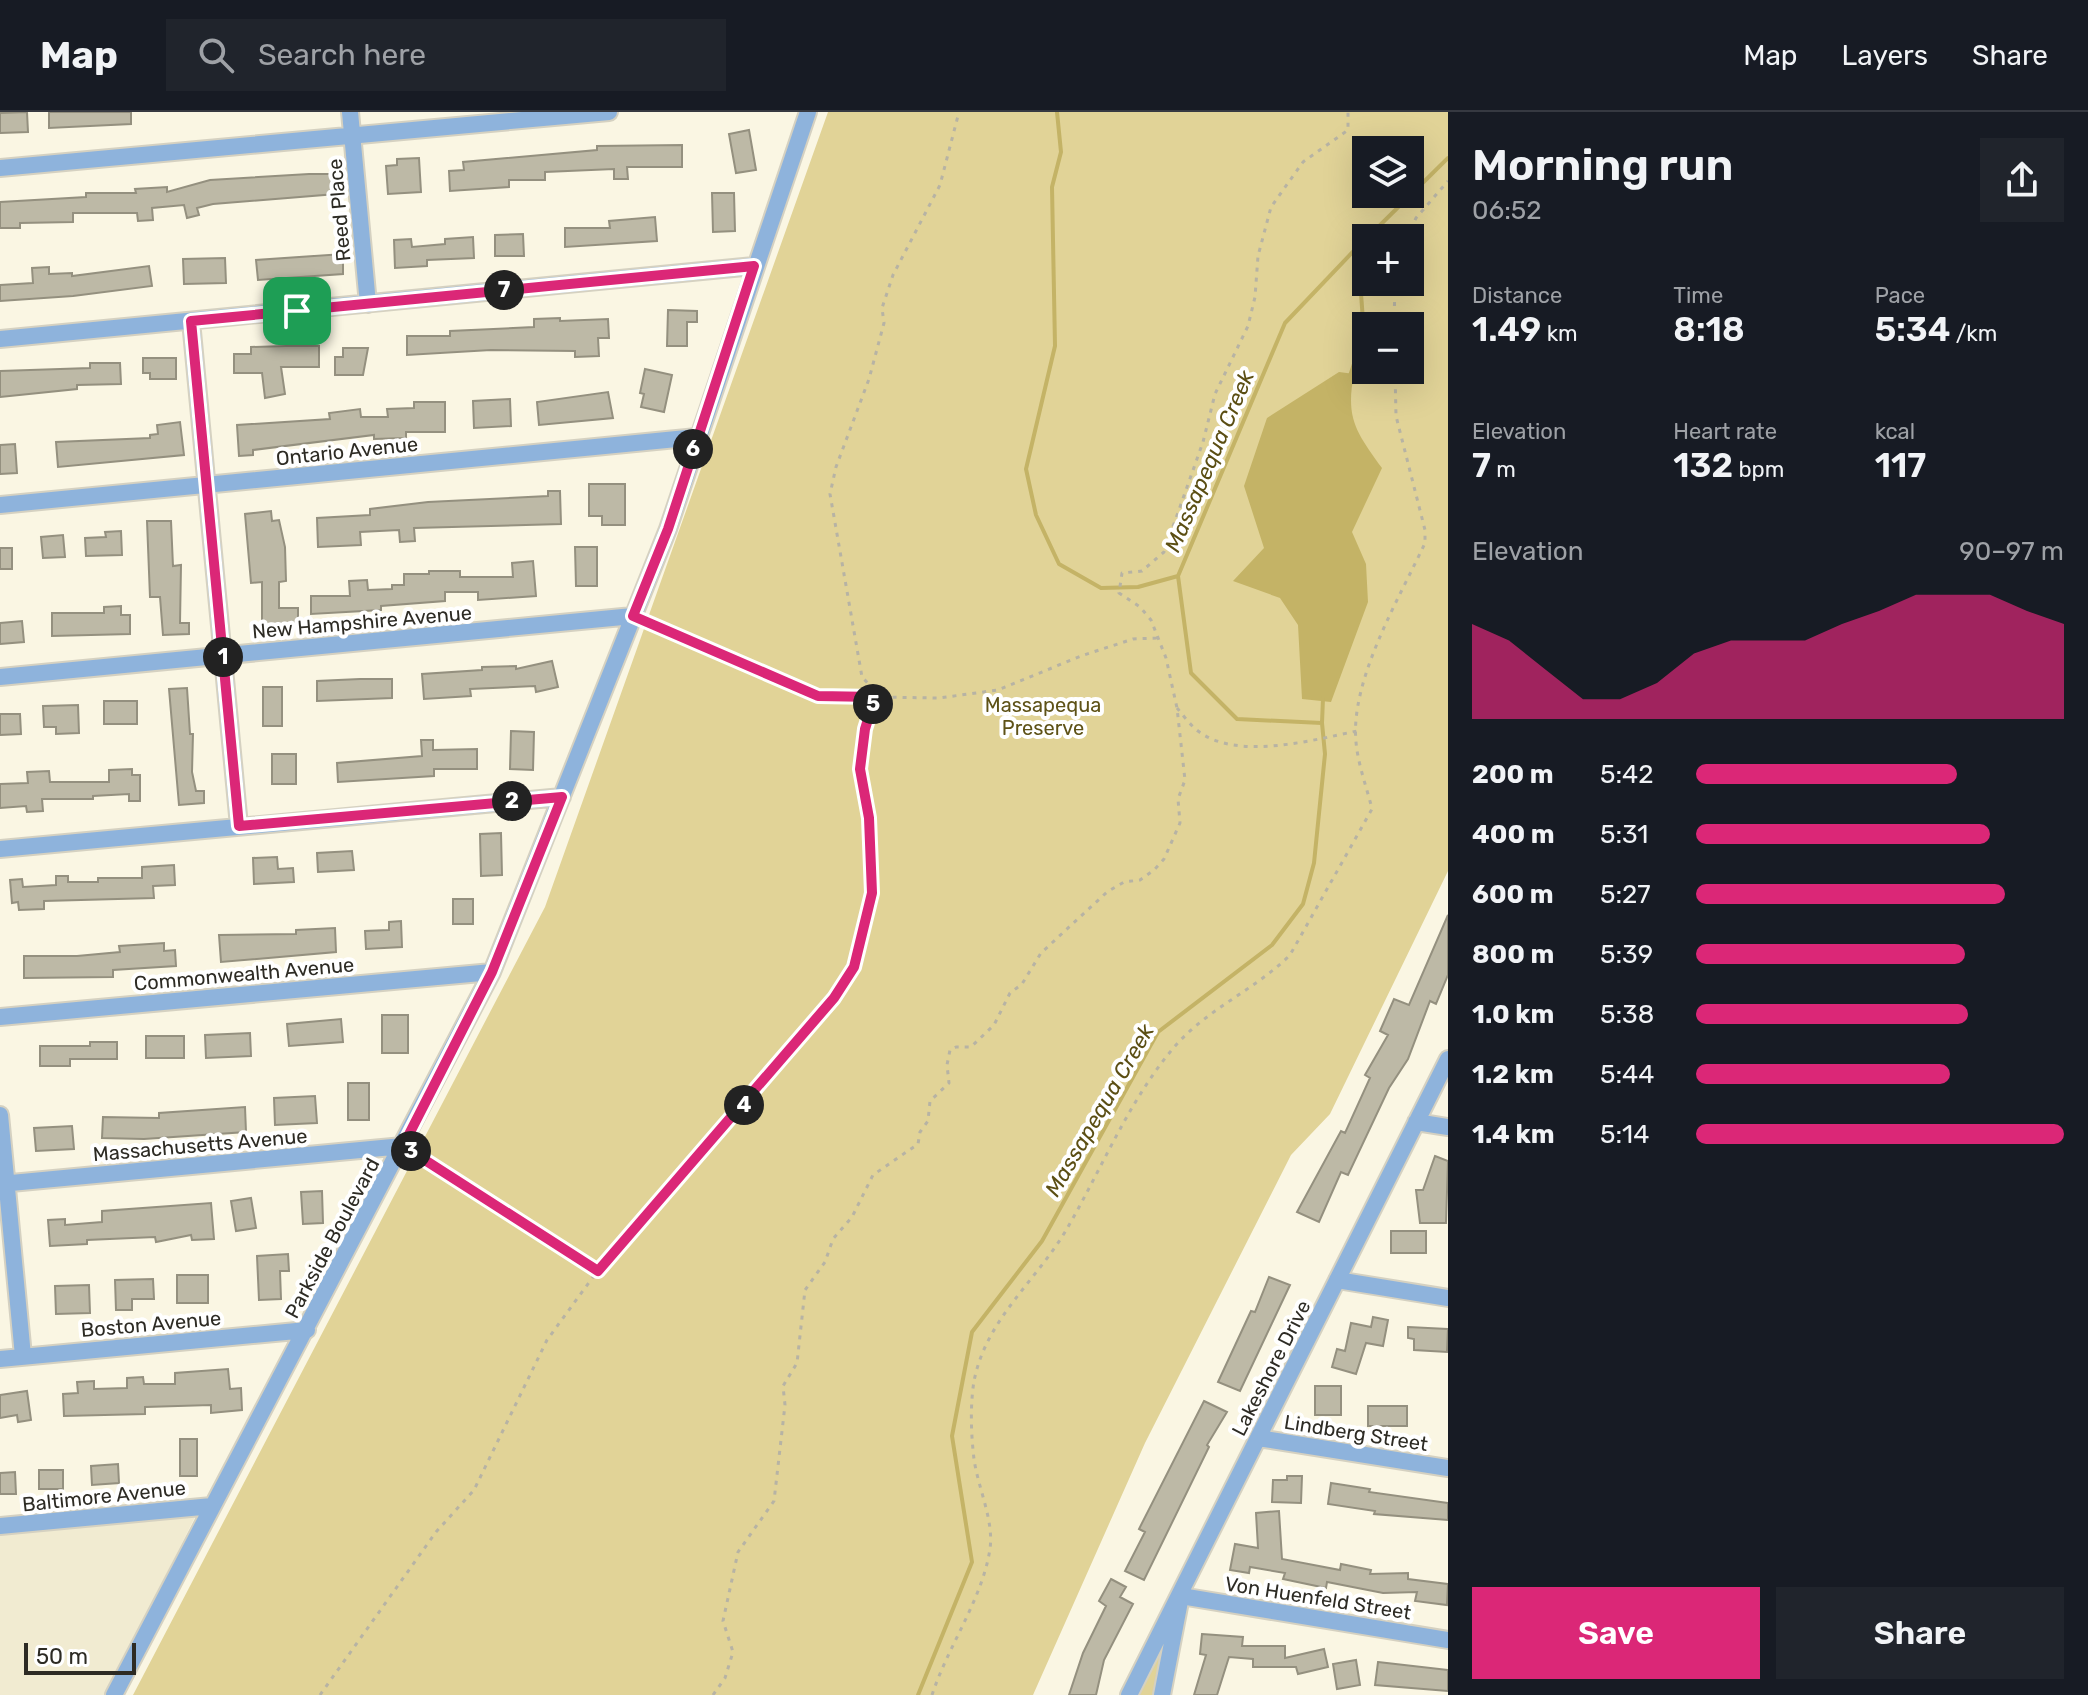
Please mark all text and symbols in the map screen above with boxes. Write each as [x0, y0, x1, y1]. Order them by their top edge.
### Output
search box [166, 19, 726, 91]
text: Map [40, 32, 118, 78]
icon: search [194, 33, 238, 77]
text: Search here [258, 37, 426, 73]
text: Map [1743, 39, 1798, 72]
text: Layers [1842, 39, 1928, 72]
text: Share [1972, 39, 2048, 72]
map controls [1352, 136, 1424, 384]
button: layers [1352, 136, 1424, 208]
button: share [1980, 138, 2064, 222]
text: Morning run [1472, 139, 1733, 191]
street label: Reed Place [323, 158, 355, 262]
text: 06:52 [1472, 195, 1542, 226]
button: + [1352, 224, 1424, 296]
pin: 7 [484, 270, 524, 310]
text: 7 [498, 276, 510, 303]
pin [263, 277, 331, 345]
text: Distance [1472, 282, 1562, 309]
text: Time [1673, 282, 1723, 309]
text: Pace [1875, 282, 1925, 309]
icon: arrive [275, 289, 319, 333]
text: 1.49 [1472, 309, 1541, 350]
text: 8:18 [1673, 309, 1745, 350]
text: 5:34 [1875, 309, 1950, 350]
button: − [1352, 312, 1424, 384]
text: km [1541, 320, 1578, 347]
text: /km [1950, 320, 1997, 347]
water label: Massapequa Creek [1159, 366, 1260, 556]
text: Elevation [1472, 418, 1566, 445]
text: Heart rate [1673, 418, 1777, 445]
text: kcal [1875, 418, 1915, 445]
pin: 6 [673, 429, 713, 469]
street label: Ontario Avenue [275, 432, 419, 470]
text: 6 [686, 435, 700, 462]
text: 7 [1472, 445, 1491, 486]
text: 132 [1673, 445, 1733, 486]
text: 117 [1875, 445, 1926, 486]
text: m [1491, 456, 1516, 483]
text: bpm [1733, 456, 1784, 483]
text: Elevation [1472, 536, 1583, 567]
text: 90–97 m [1959, 536, 2064, 567]
street label: New Hampshire Avenue [251, 600, 473, 644]
pin: 1 [203, 637, 243, 677]
text: 1 [218, 643, 228, 670]
pin: 5 [853, 684, 893, 724]
text: 5 [866, 690, 880, 717]
park label: Massapequa Preserve [985, 693, 1101, 740]
text: 200 m [1472, 759, 1554, 790]
text: 5:42 [1600, 759, 1654, 790]
pin: 2 [492, 781, 532, 821]
text: 2 [505, 787, 519, 814]
text: 400 m [1472, 819, 1554, 850]
text: 5:31 [1600, 819, 1648, 850]
text: 600 m [1472, 879, 1554, 910]
text: 5:27 [1600, 879, 1651, 910]
text: 800 m [1472, 939, 1554, 970]
text: 5:39 [1600, 939, 1653, 970]
street label: Commonwealth Avenue [133, 952, 355, 996]
text: 1.0 km [1472, 999, 1554, 1030]
text: 5:38 [1600, 999, 1654, 1030]
water label: Massapequa Creek [1039, 1019, 1160, 1201]
text: 1.2 km [1472, 1059, 1554, 1090]
text: 5:44 [1600, 1059, 1654, 1090]
pin: 4 [724, 1085, 764, 1125]
text: 4 [736, 1091, 752, 1118]
text: 1.4 km [1472, 1119, 1554, 1150]
text: 5:14 [1600, 1119, 1649, 1150]
street label: Massachusetts Avenue [92, 1124, 308, 1166]
pin: 3 [391, 1131, 431, 1171]
text: 3 [404, 1137, 418, 1164]
street label: Parkside Boulevard [280, 1154, 384, 1322]
street label: Lakeshore Drive [1227, 1296, 1315, 1440]
street label: Boston Avenue [80, 1306, 222, 1342]
street label: Lindberg Street [1282, 1410, 1430, 1456]
street label: Baltimore Avenue [21, 1475, 187, 1517]
street label: Von Huenfeld Street [1223, 1571, 1413, 1625]
button: Save [1472, 1587, 1760, 1679]
button: Share [1776, 1587, 2064, 1679]
scale bar [24, 1639, 136, 1675]
text: 50 m [36, 1643, 88, 1670]

